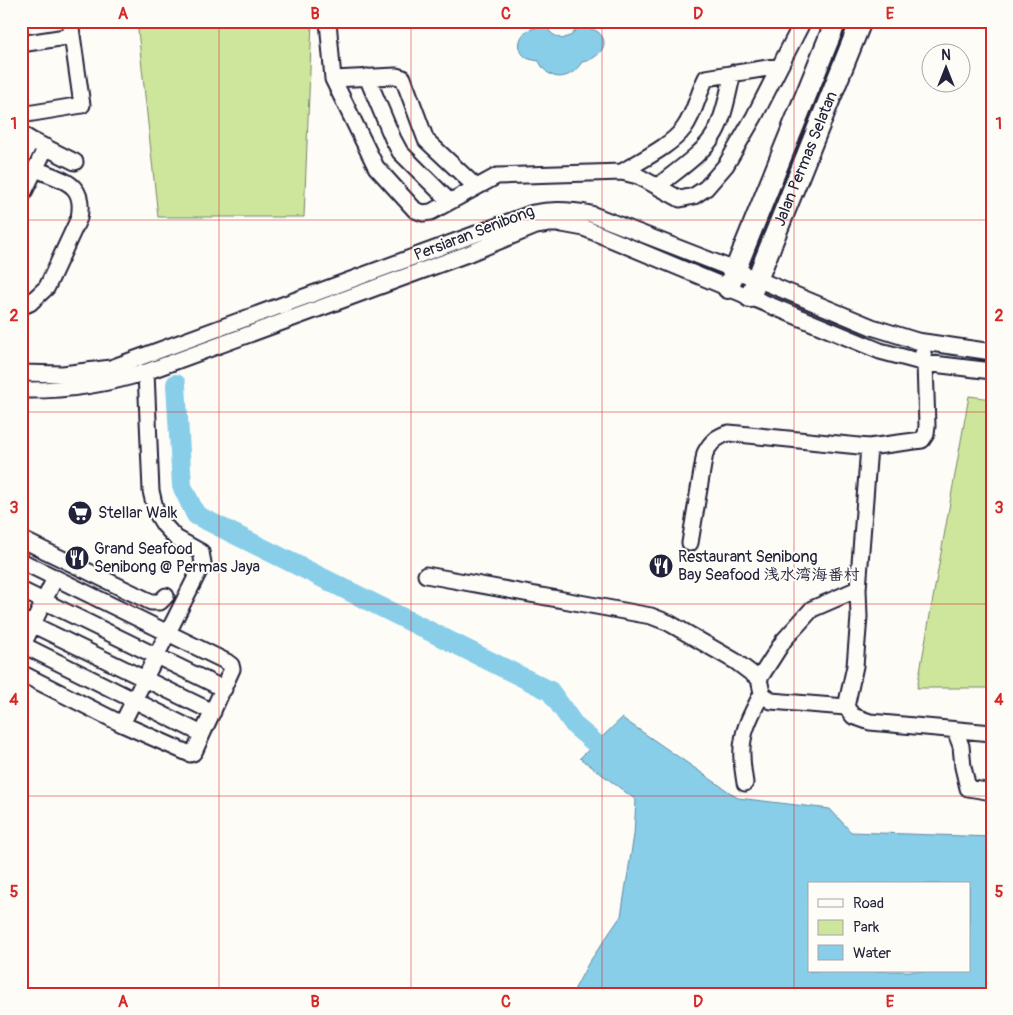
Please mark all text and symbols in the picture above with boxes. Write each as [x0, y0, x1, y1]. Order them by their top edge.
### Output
text: A [118, 4, 129, 24]
text: B [310, 4, 320, 24]
text: C [501, 4, 511, 24]
text: D [693, 4, 703, 24]
text: E [886, 4, 895, 24]
north arrow [920, 42, 970, 92]
text: N [941, 47, 951, 64]
street label: Jalan Permas Selatan [770, 88, 842, 229]
text: 1 [11, 114, 17, 134]
text: 1 [996, 114, 1002, 134]
street label: Persiaran Senibong [411, 201, 537, 265]
text: 2 [10, 306, 19, 326]
text: 2 [995, 306, 1004, 326]
text: 3 [10, 498, 19, 518]
text: 3 [995, 498, 1004, 518]
supermarket icon: Stellar Walk [67, 500, 93, 526]
place label: Stellar Walk [98, 503, 178, 523]
place label: Grand Seafood Senibong @ Permas Jaya [94, 539, 260, 577]
restaurant icon: Grand Seafood Senibong @ Permas Jaya [64, 545, 90, 571]
place label: Restaurant Senibong Bay Seafood 浅水湾海番村 [678, 547, 860, 585]
restaurant icon: Restaurant Senibong Bay Seafood 浅水湾海番村 [648, 553, 674, 579]
text: 4 [9, 690, 19, 710]
text: 4 [994, 690, 1004, 710]
text: 5 [10, 882, 19, 902]
legend [808, 882, 970, 972]
text: 5 [995, 882, 1004, 902]
text: Road [853, 894, 884, 913]
text: Park [853, 918, 880, 937]
text: Water [853, 944, 892, 963]
text: A [118, 992, 129, 1012]
text: B [310, 992, 320, 1012]
text: C [501, 992, 511, 1012]
text: D [693, 992, 703, 1012]
text: E [886, 992, 895, 1012]

